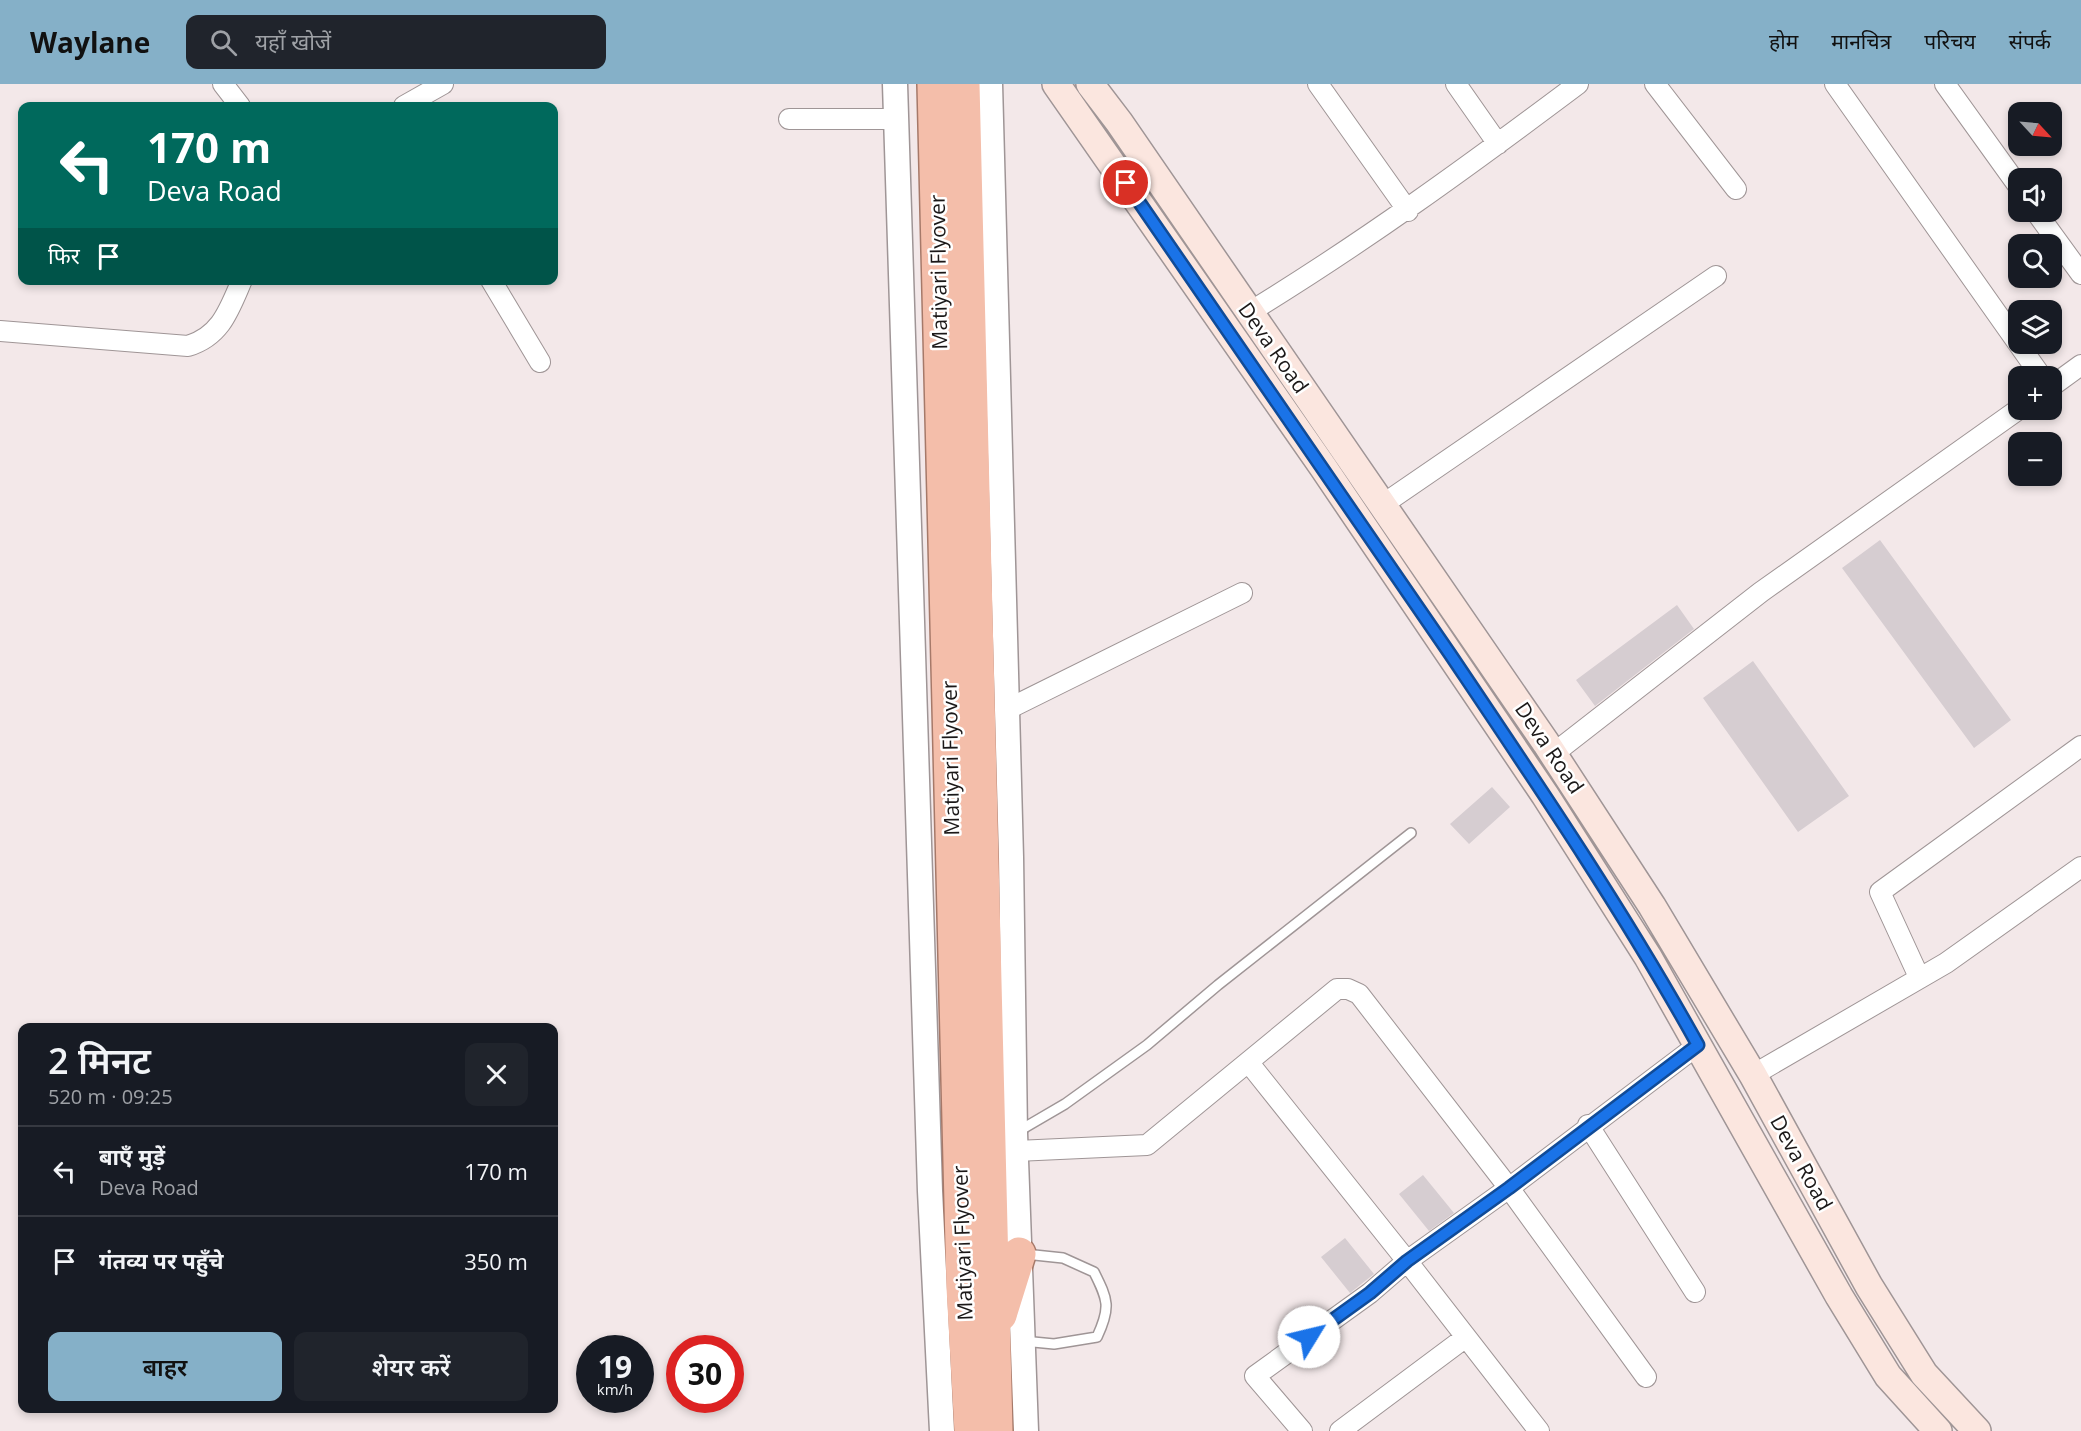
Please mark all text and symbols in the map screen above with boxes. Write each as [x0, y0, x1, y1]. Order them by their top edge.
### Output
search box [186, 15, 606, 69]
text: Waylane [30, 23, 150, 61]
icon: search [207, 26, 240, 59]
text: यहाँ खोजें [255, 26, 331, 56]
text: होम [1769, 27, 1798, 55]
text: मानचित्र [1831, 27, 1891, 55]
text: परिचय [1924, 27, 1976, 55]
text: संपर्क [2009, 27, 2051, 55]
north arrow [2008, 102, 2062, 156]
map controls [2008, 102, 2062, 486]
text: 170 m [147, 118, 271, 175]
icon: left [48, 126, 126, 204]
pin [1100, 157, 1151, 208]
icon: arrive [1109, 166, 1142, 199]
button: sound [2008, 168, 2062, 222]
text: Deva Road [147, 172, 282, 209]
street label: Matiyari Flyover [923, 194, 953, 350]
button: search [2008, 234, 2062, 288]
text: फिर [48, 240, 80, 270]
icon: arrive [92, 240, 125, 273]
street label: Deva Road [1232, 296, 1315, 398]
button: layers [2008, 300, 2062, 354]
button: + [2008, 366, 2062, 420]
button: − [2008, 432, 2062, 486]
street label: Matiyari Flyover [935, 680, 965, 836]
street label: Deva Road [1509, 696, 1591, 799]
text: 2 मिनट [48, 1036, 151, 1085]
button: close [465, 1043, 528, 1106]
text: 520 m · 09:25 [48, 1083, 173, 1110]
street label: Deva Road [1764, 1110, 1840, 1215]
text: बाएँ मुड़ें [99, 1141, 165, 1171]
icon: left [48, 1155, 81, 1188]
text: 170 m [464, 1156, 528, 1186]
street label: Matiyari Flyover [945, 1165, 979, 1321]
text: Deva Road [99, 1174, 199, 1201]
icon: arrive [48, 1245, 81, 1278]
text: गंतव्य पर पहुँचे [99, 1245, 224, 1275]
text: 350 m [464, 1246, 528, 1276]
position arrow [1277, 1305, 1341, 1369]
button: बाहर [48, 1332, 282, 1401]
button: शेयर करें [294, 1332, 528, 1401]
speed limit sign: 30 [666, 1335, 744, 1413]
text: 19 [598, 1346, 632, 1387]
text: km/h [597, 1379, 633, 1399]

